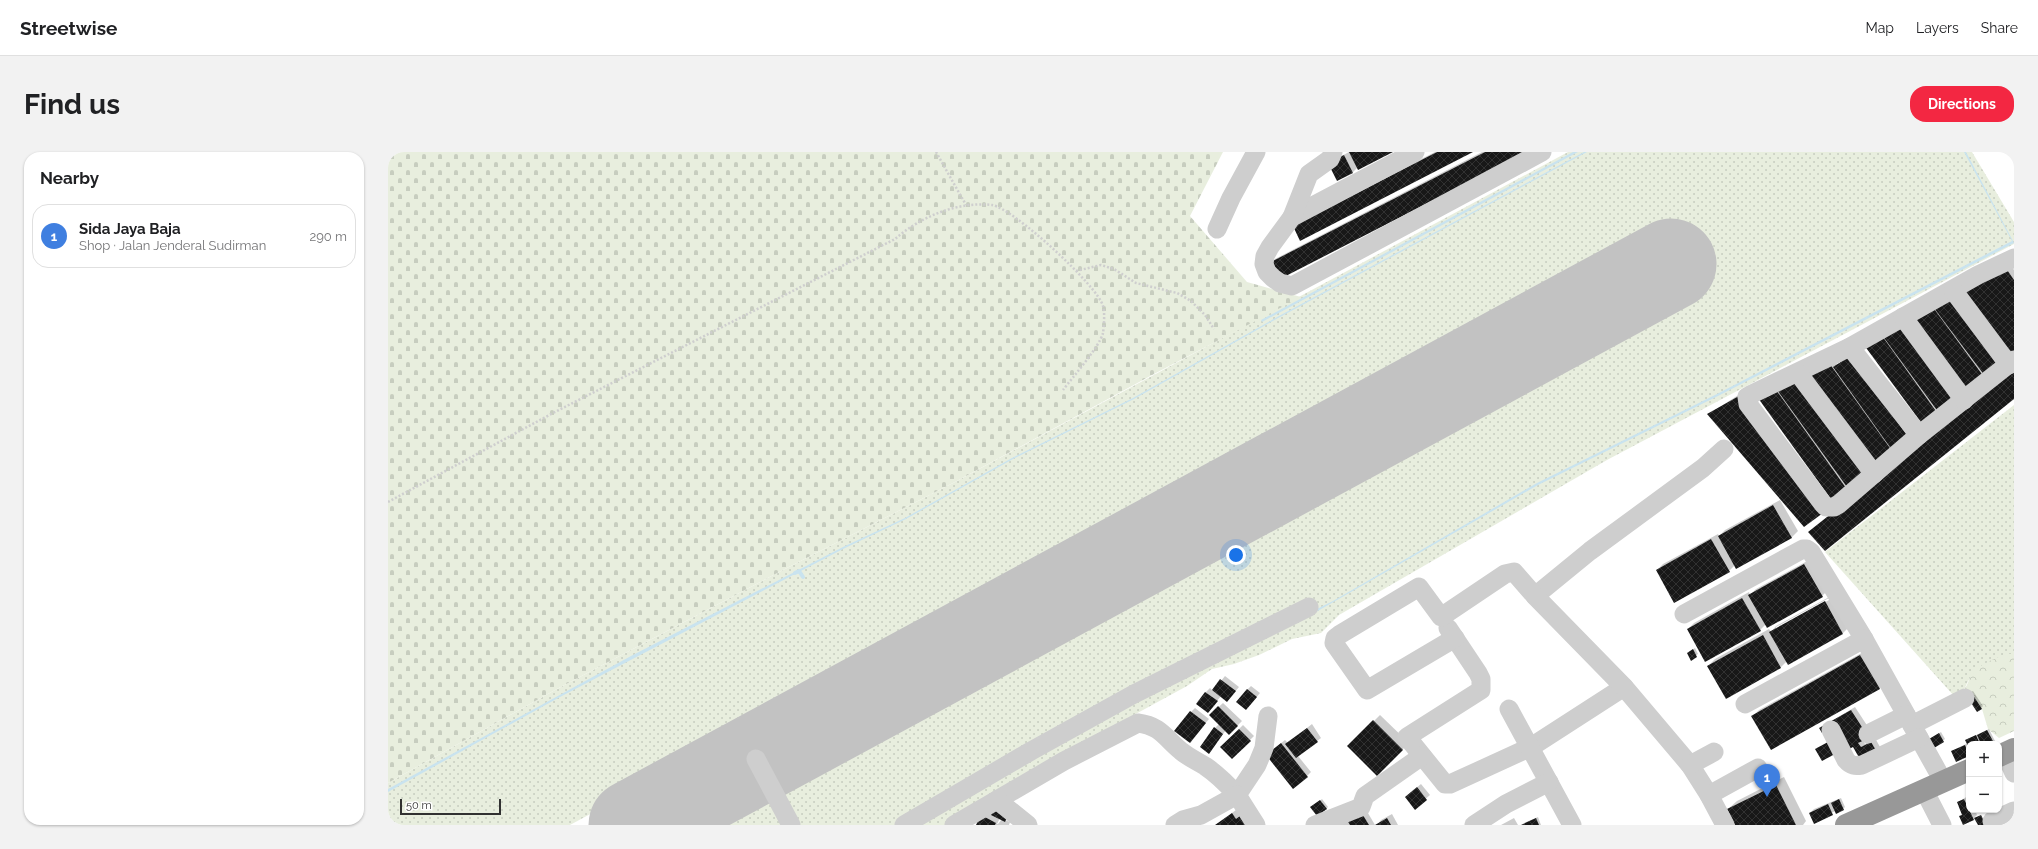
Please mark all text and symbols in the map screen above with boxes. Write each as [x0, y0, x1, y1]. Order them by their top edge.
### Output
text: Streetwise [20, 17, 117, 39]
text: Map [1866, 20, 1894, 36]
text: Layers [1916, 20, 1959, 36]
text: Share [1981, 20, 2018, 36]
button: Directions [1910, 86, 2014, 122]
text: Find us [24, 88, 120, 121]
text: Nearby [40, 168, 99, 188]
text: Sida Jaya Baja [79, 220, 181, 238]
text: 1 [51, 229, 57, 244]
text: 290 m [309, 229, 347, 244]
text: Shop · Jalan Jenderal Sudirman [79, 238, 266, 253]
your location [1226, 545, 1246, 565]
map controls [1966, 741, 2002, 813]
button: + [1966, 741, 2002, 777]
pin: 1 [1754, 764, 1780, 797]
button: − [1966, 777, 2002, 813]
scale bar [400, 797, 501, 816]
text: 50 m [406, 799, 432, 812]

